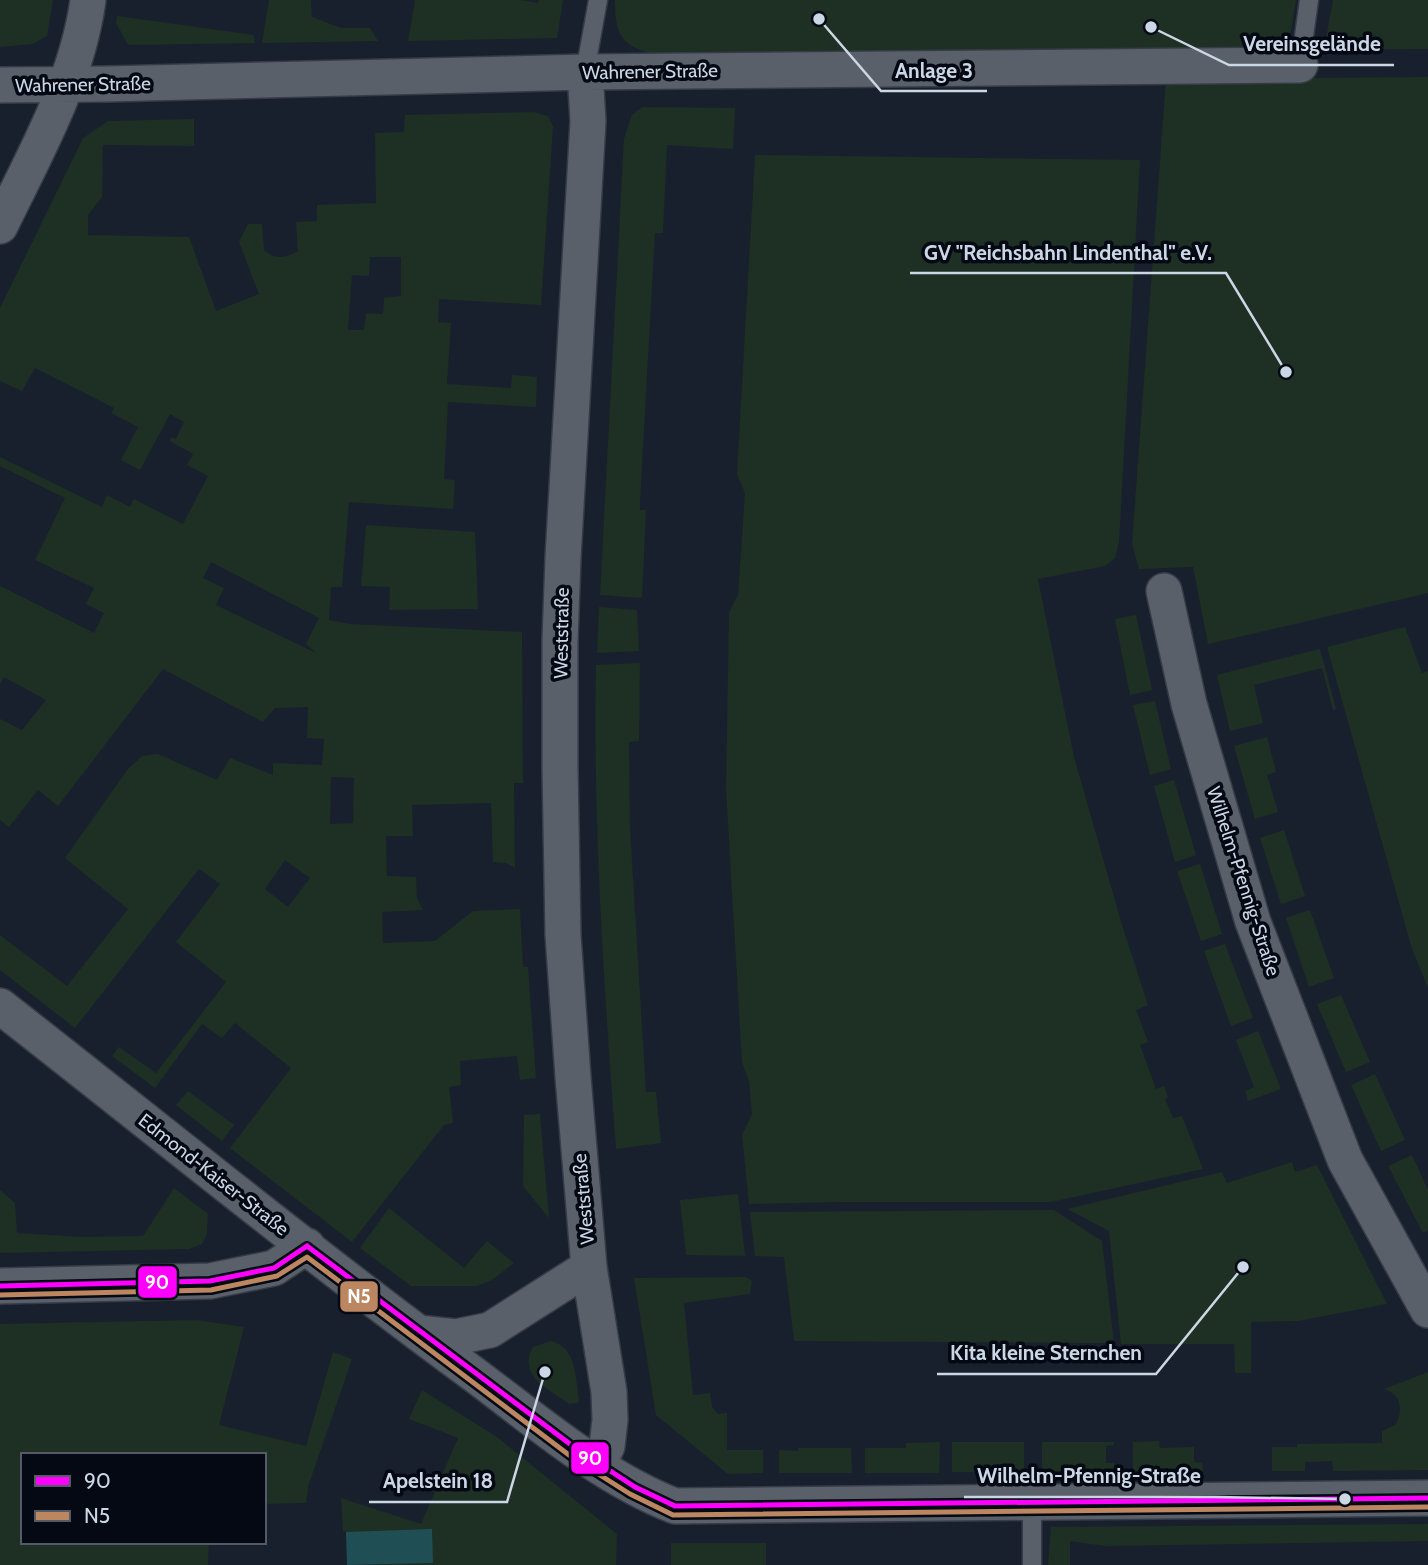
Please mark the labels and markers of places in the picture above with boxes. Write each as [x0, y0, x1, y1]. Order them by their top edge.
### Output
callout: Vereinsgelände [1229, 23, 1394, 65]
callout: Anlage 3 [881, 49, 987, 91]
callout: GV "Reichsbahn Lindenthal" e.V. [910, 231, 1226, 273]
callout: Kita kleine Sternchen [937, 1332, 1156, 1374]
callout: Wilhelm-Pfennig-Straße [964, 1455, 1215, 1497]
callout: Apelstein 18 [369, 1460, 507, 1502]

